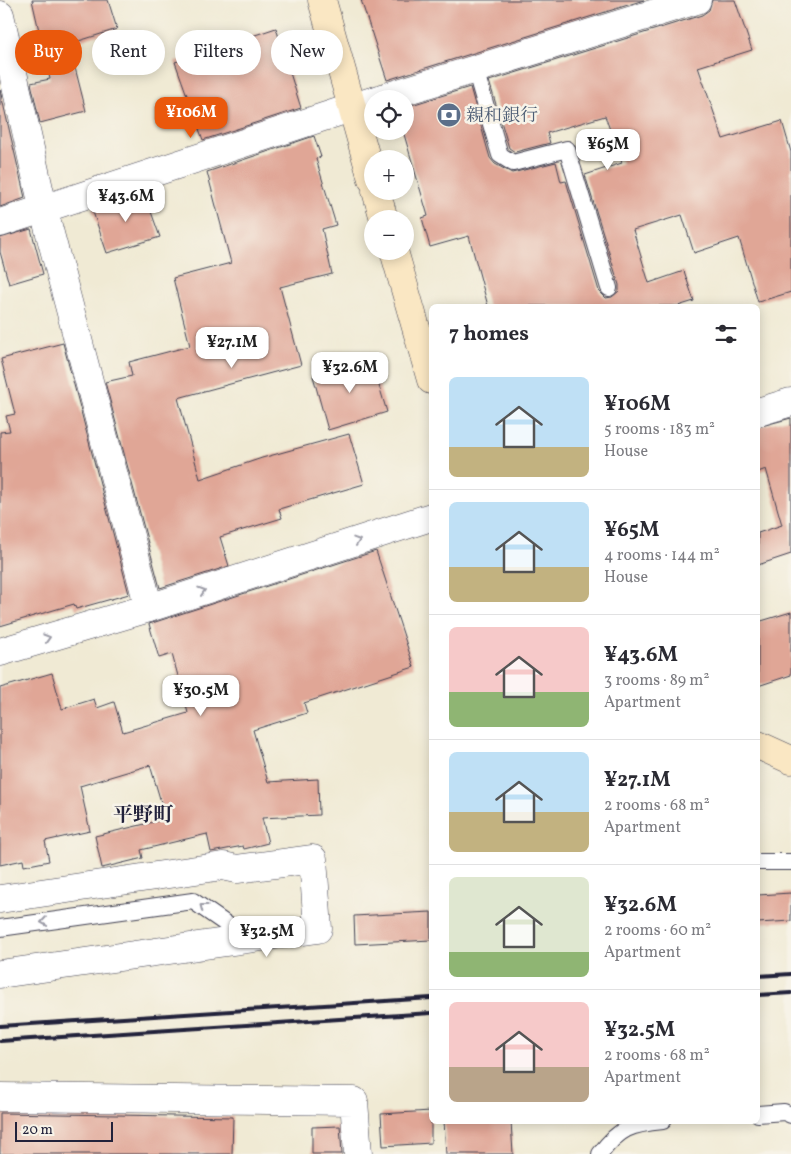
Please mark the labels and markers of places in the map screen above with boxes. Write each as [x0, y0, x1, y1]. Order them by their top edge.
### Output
pin: ¥106M [156, 96, 226, 139]
bank icon: 親和銀行 [436, 102, 462, 128]
place label: 親和銀行 [466, 104, 538, 129]
pin: ¥65M [578, 128, 638, 171]
pin: ¥43.6M [85, 180, 167, 223]
pin: ¥27.1M [191, 326, 273, 369]
pin: ¥32.6M [309, 352, 391, 394]
pin: ¥30.5M [160, 674, 242, 717]
pin: ¥32.5M [226, 916, 308, 958]

